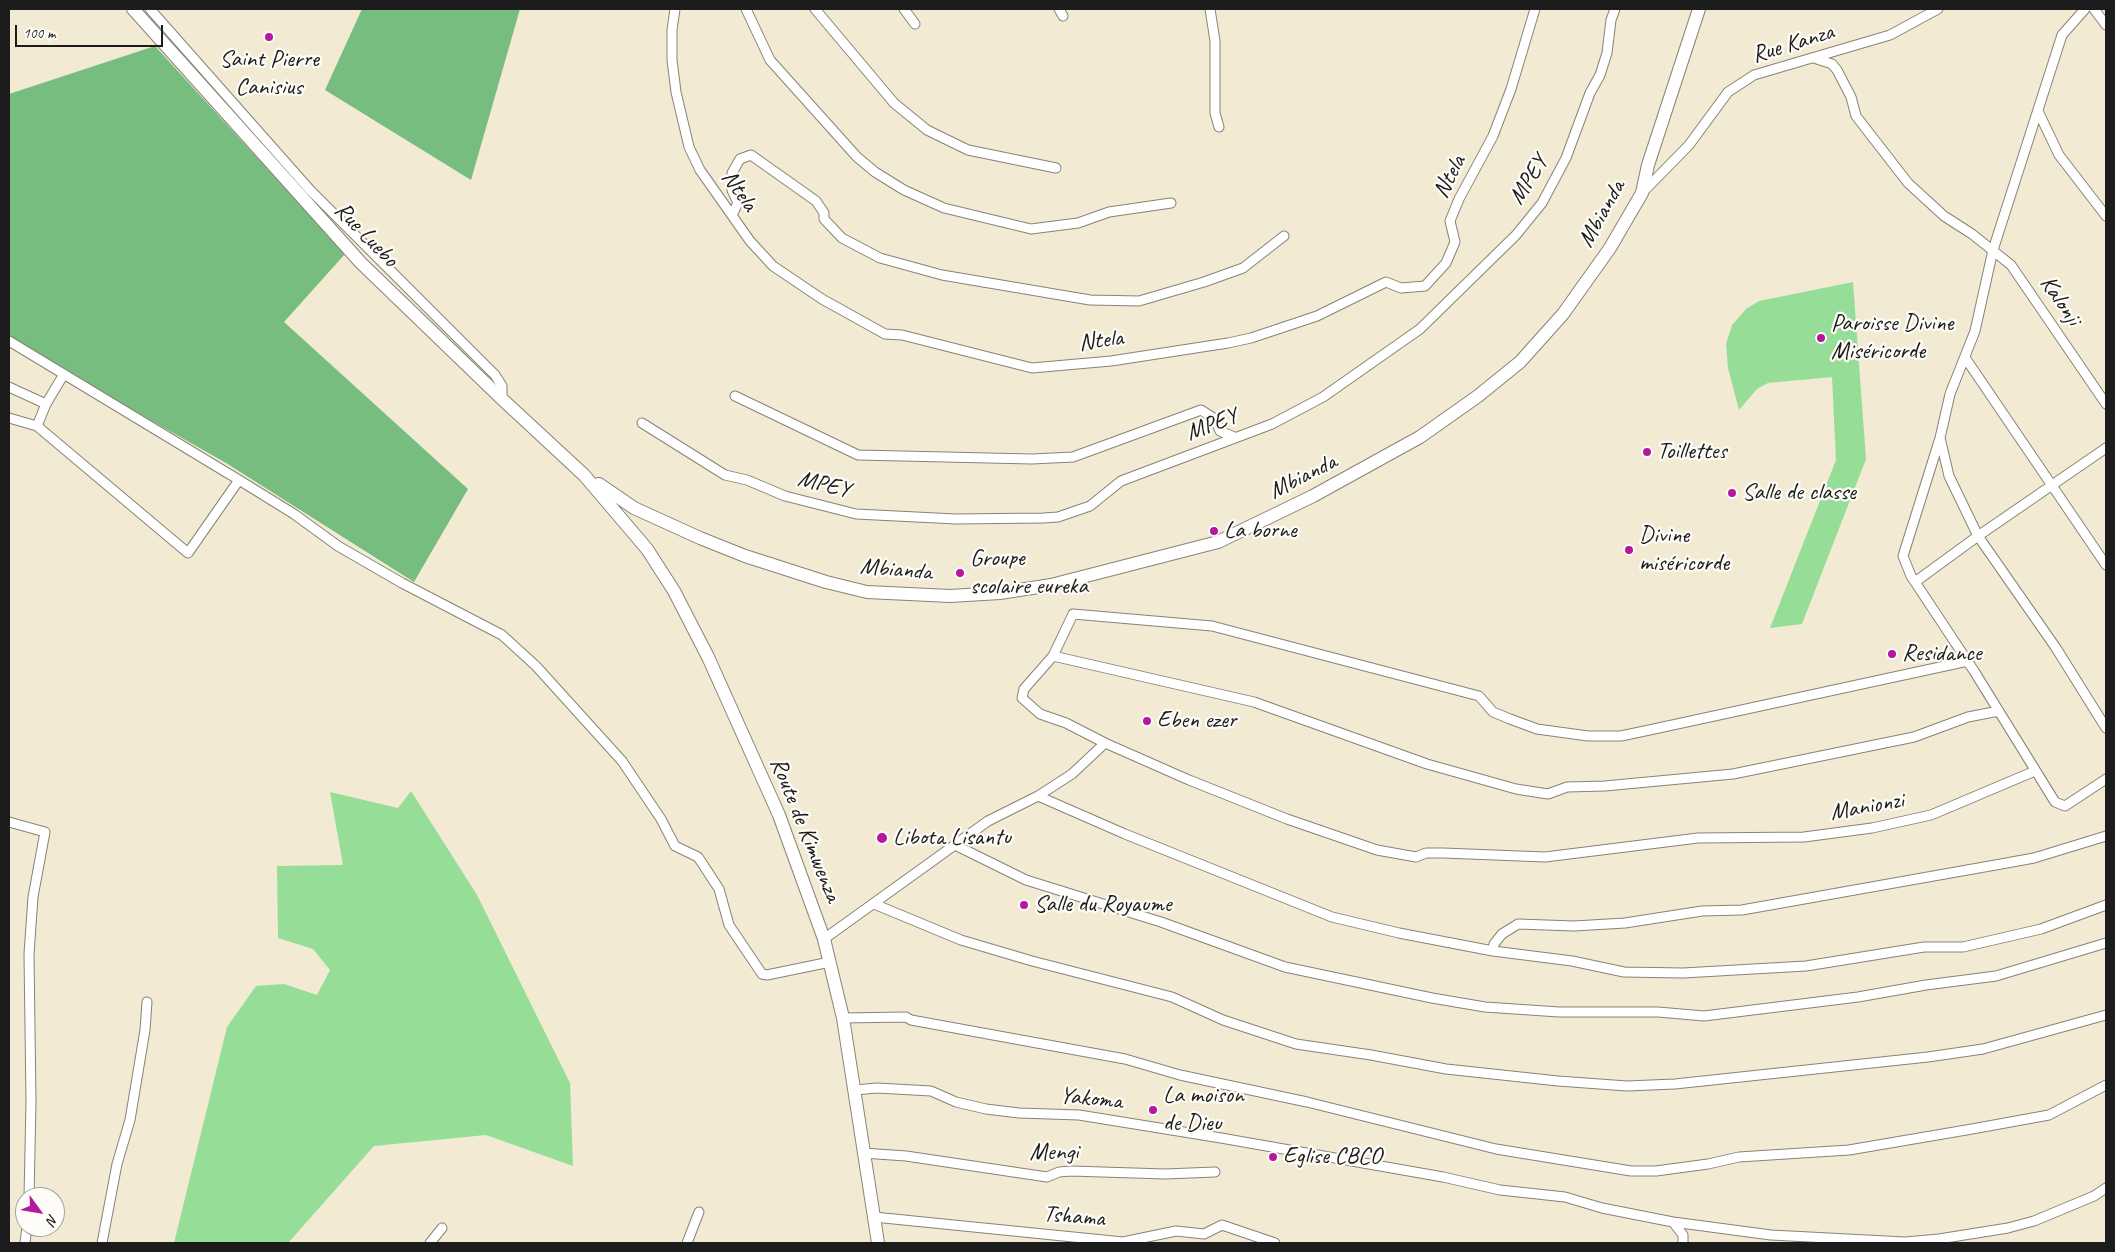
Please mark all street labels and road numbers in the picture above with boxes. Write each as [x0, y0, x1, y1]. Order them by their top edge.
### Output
street label: Rue Kanza [1749, 18, 1837, 70]
street label: MPEY [1503, 150, 1555, 210]
street label: Ntela [1427, 151, 1473, 203]
street label: Ntela [715, 165, 763, 217]
street label: Mbianda [1572, 175, 1632, 253]
street label: Rue Luebo [328, 196, 404, 274]
street label: Kalonji [2033, 270, 2087, 332]
street label: Ntela [1077, 324, 1125, 358]
street label: MPEY [1182, 402, 1242, 448]
street label: Mbianda [1264, 448, 1342, 506]
street label: MPEY [795, 465, 853, 505]
street label: Mbianda [859, 553, 933, 587]
street label: Route de Kimwenza [763, 754, 847, 906]
street label: Manionzi [1828, 786, 1906, 828]
street label: Yakoma [1058, 1081, 1124, 1117]
street label: Mengi [1030, 1139, 1078, 1167]
street label: Tshama [1042, 1200, 1106, 1234]

